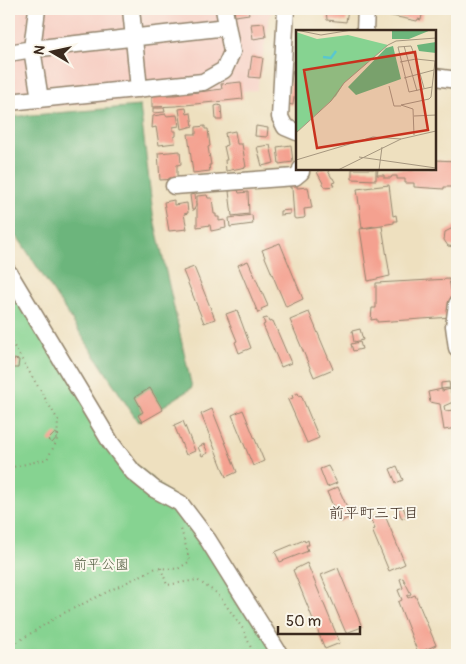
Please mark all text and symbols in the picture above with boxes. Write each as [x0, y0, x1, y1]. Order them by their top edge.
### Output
north arrow [28, 28, 78, 78]
inset map [296, 30, 436, 170]
text: N [31, 44, 49, 56]
district label: 前平町三丁目 [329, 504, 419, 523]
park label: 前平公園 [73, 556, 129, 573]
scale bar [278, 604, 361, 636]
text: 50 m [286, 612, 321, 631]

